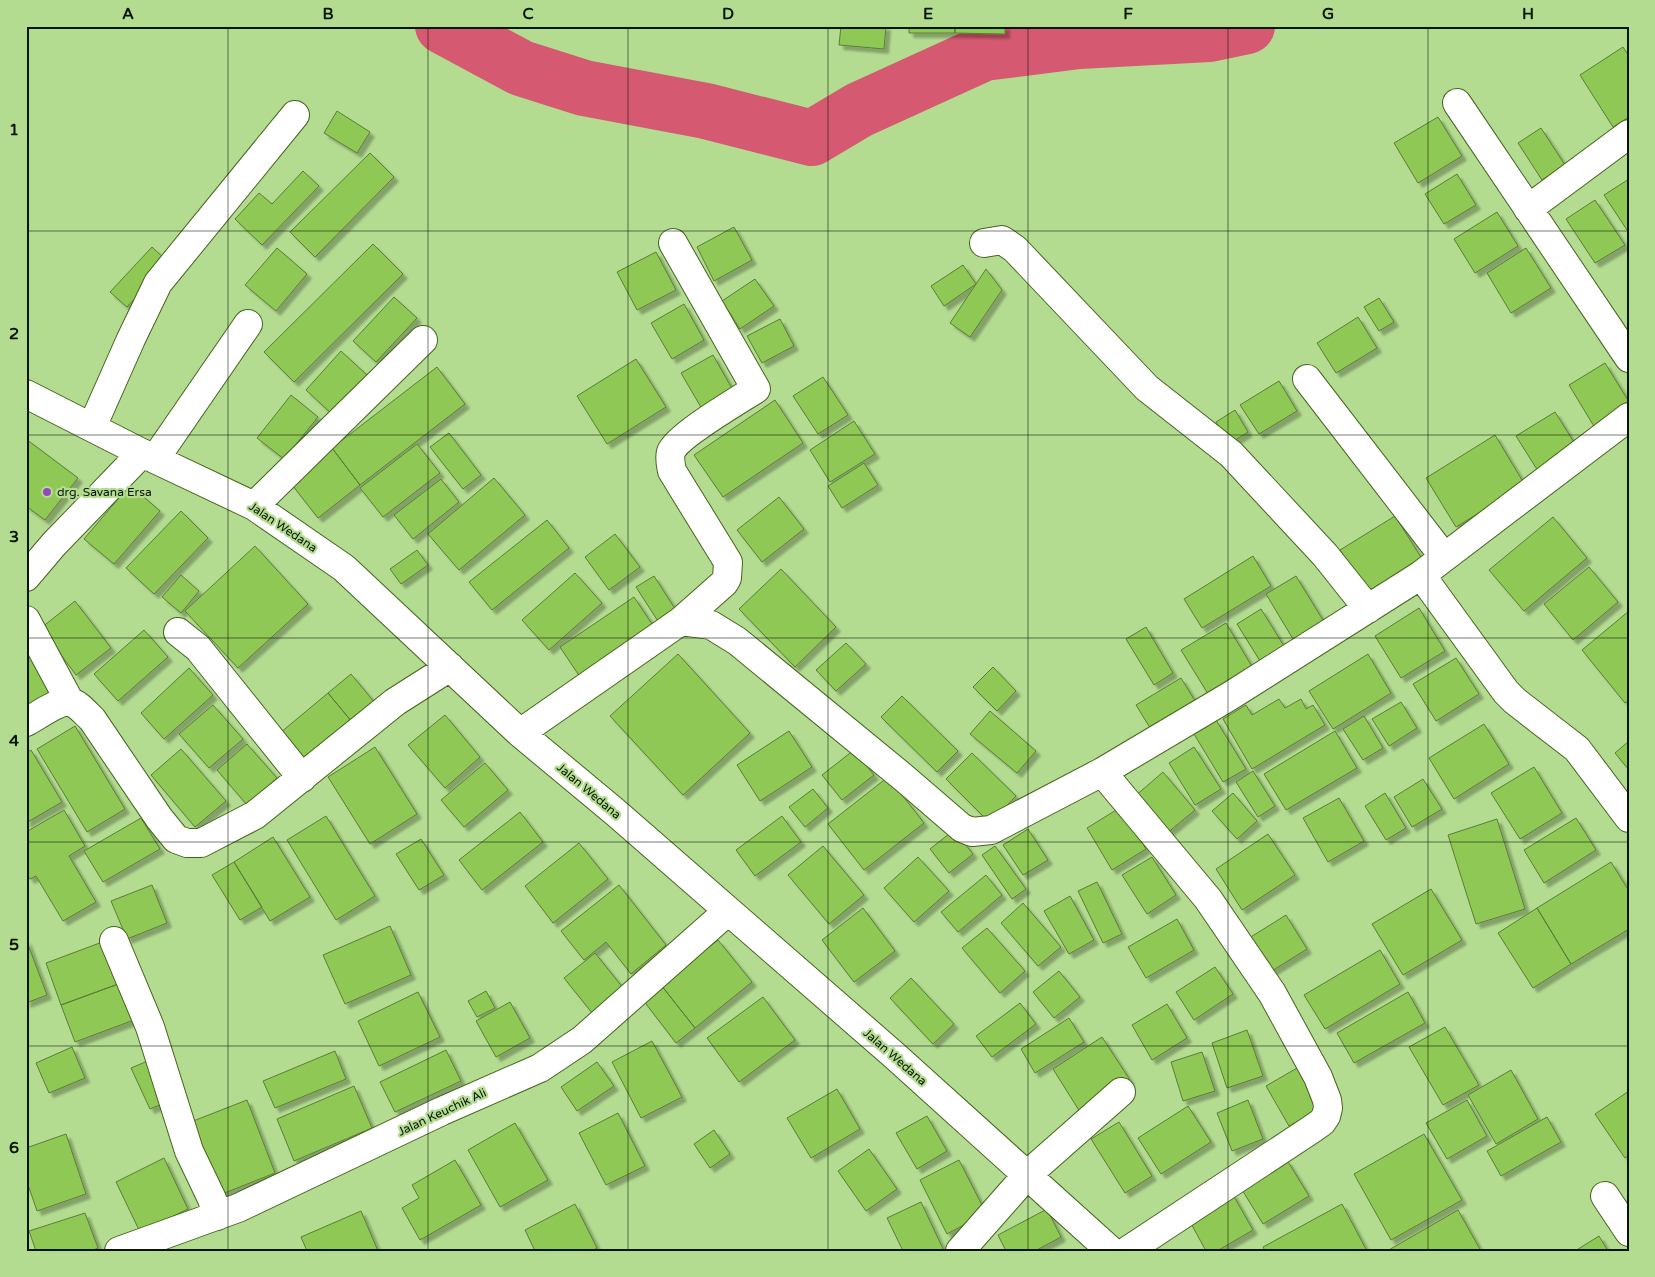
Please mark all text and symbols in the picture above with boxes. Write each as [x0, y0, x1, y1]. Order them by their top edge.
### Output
text: A [122, 4, 134, 24]
text: B [322, 4, 334, 24]
text: C [522, 4, 534, 24]
text: D [722, 4, 734, 24]
text: E [923, 4, 933, 24]
text: F [1123, 4, 1133, 24]
text: G [1322, 4, 1334, 24]
text: H [1522, 4, 1534, 24]
text: 1 [9, 120, 19, 140]
text: 2 [9, 324, 19, 344]
place label: drg. Savana Ersa [57, 485, 152, 499]
marker: drg. Savana Ersa [41, 486, 53, 498]
street label: Jalan Wedana [246, 499, 320, 555]
text: 3 [9, 527, 19, 547]
text: 4 [9, 731, 19, 751]
street label: Jalan Wedana [554, 760, 624, 822]
text: 5 [9, 935, 19, 955]
street label: Jalan Wedana [861, 1026, 929, 1088]
street label: Jalan Keuchik Ali [396, 1085, 488, 1139]
text: 6 [9, 1138, 19, 1158]

